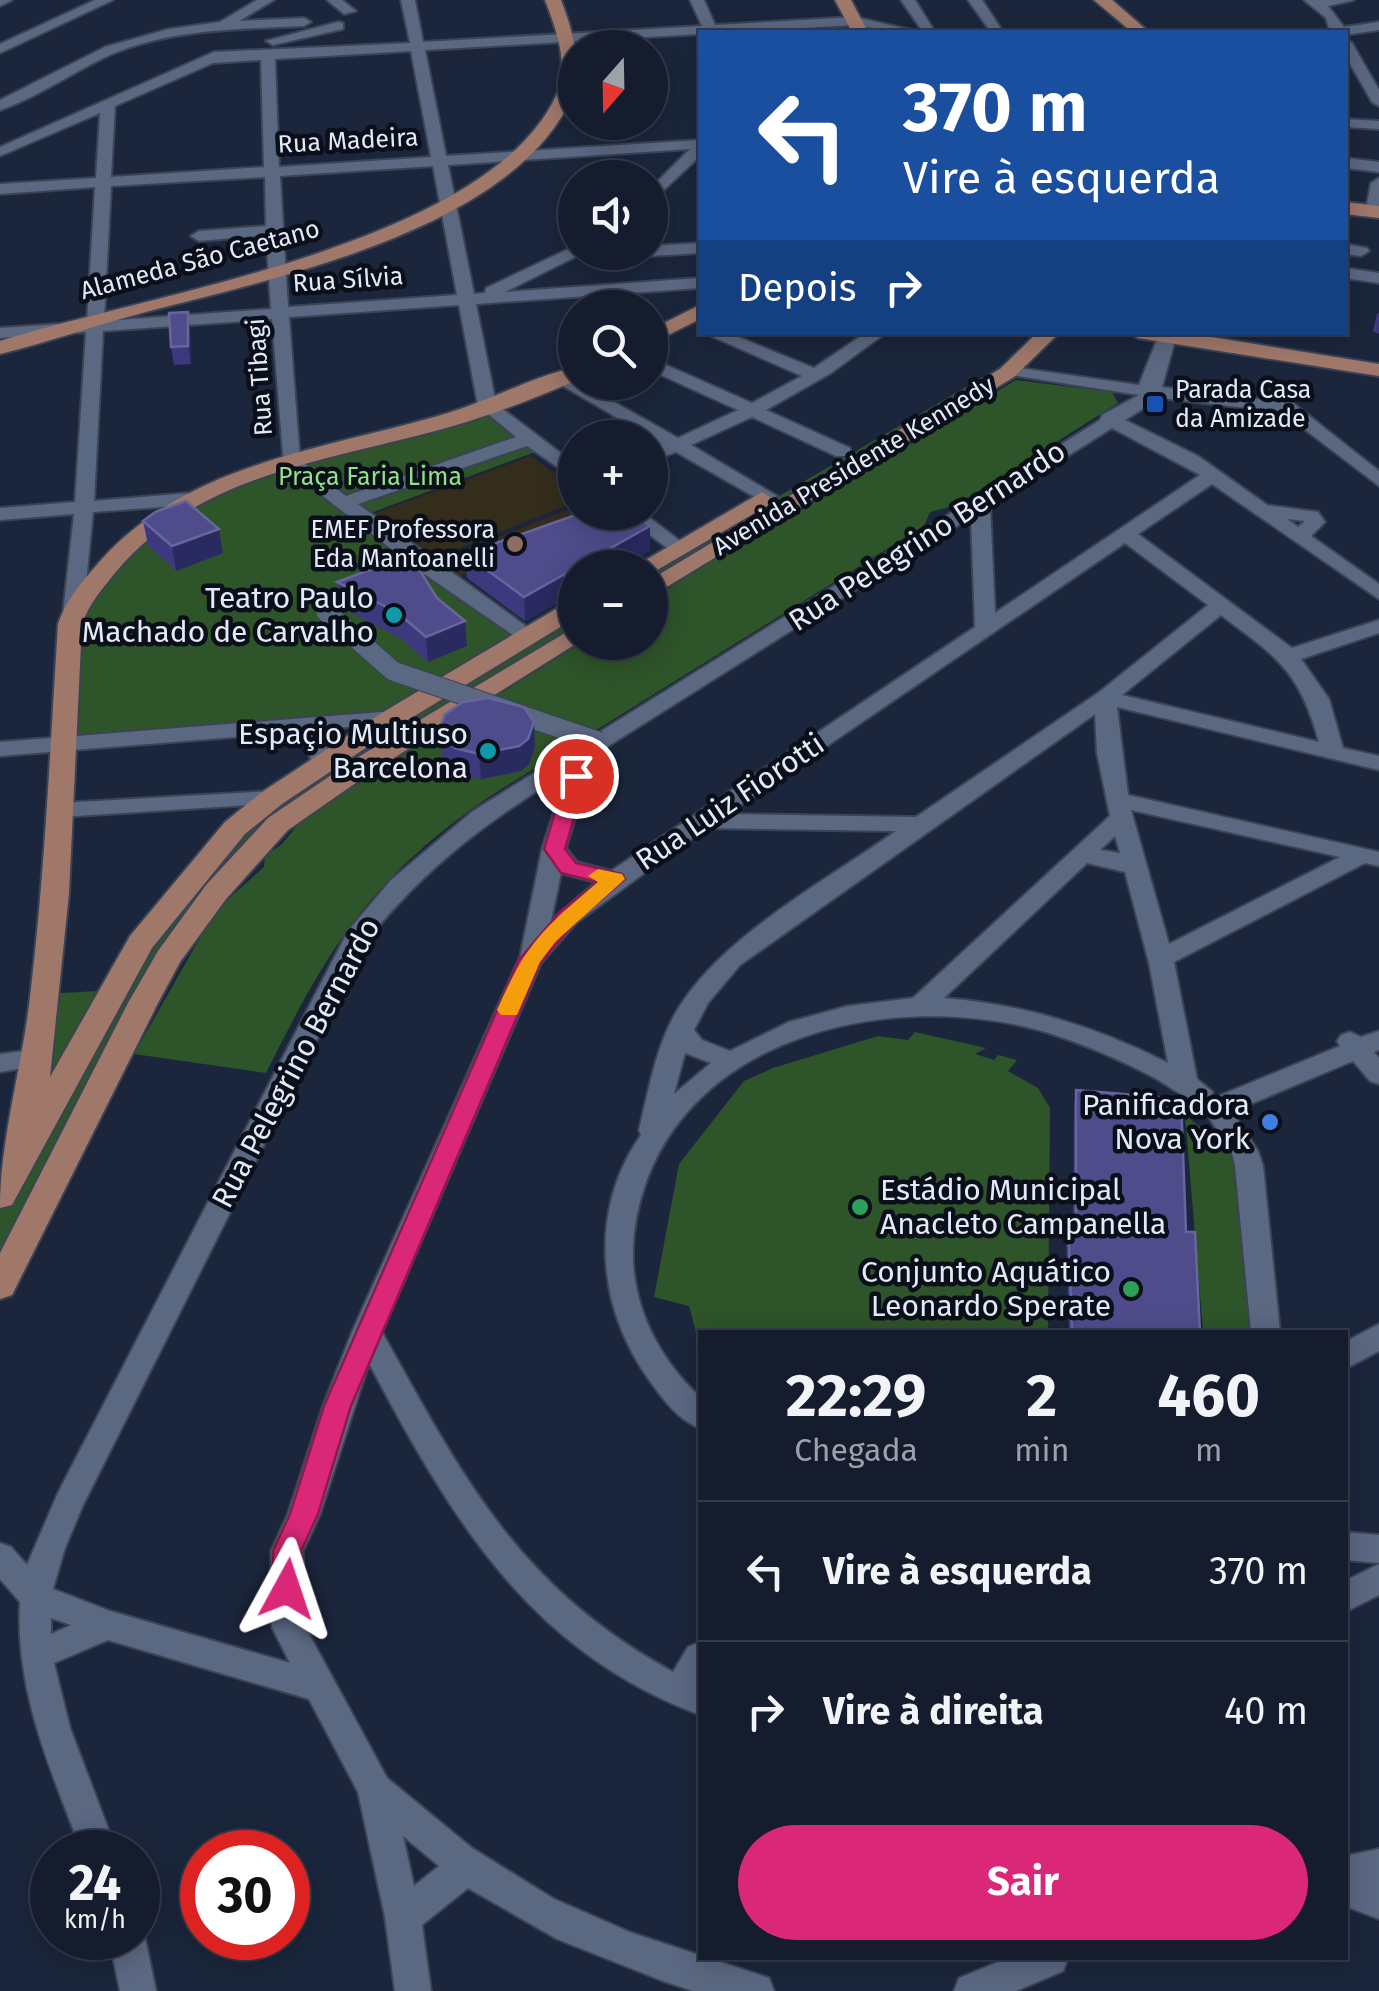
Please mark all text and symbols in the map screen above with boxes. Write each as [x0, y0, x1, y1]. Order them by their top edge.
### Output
north arrow [558, 30, 668, 140]
map controls [558, 30, 668, 660]
text: 370 m [903, 66, 1088, 150]
icon: left [738, 70, 868, 200]
street label: Rua Madeira [277, 122, 419, 160]
text: Vire à esquerda [903, 151, 1220, 205]
button: sound [558, 160, 668, 270]
street label: Alameda São Caetano [77, 214, 323, 306]
icon: right [876, 260, 931, 315]
street label: Rua Sílvia [292, 261, 404, 299]
text: Depois [738, 265, 856, 311]
button: search [558, 290, 668, 400]
street label: Rua Tibagi [241, 317, 279, 437]
street label: Avenida Presidente Kennedy [708, 370, 1001, 562]
place label: Parada Casa da Amizade [1175, 375, 1311, 434]
marker: Parada Casa da Amizade [1144, 393, 1166, 415]
button: + [558, 420, 668, 530]
street label: Rua Pelegrino Bernardo [782, 433, 1072, 639]
park label: Praça Faria Lima [278, 462, 462, 492]
place label: EMEF Professora Eda Mantoanelli [311, 515, 495, 574]
marker: EMEF Professora Eda Mantoanelli [504, 533, 526, 555]
button: − [558, 550, 668, 660]
place label: Teatro Paulo Machado de Carvalho [82, 580, 374, 650]
marker: Teatro Paulo Machado de Carvalho [383, 604, 405, 626]
place label: Espaçio Multiuso Barcelona [238, 716, 468, 786]
street label: Rua Luiz Fiorotti [629, 726, 831, 878]
pin [534, 734, 619, 819]
marker: Espaçio Multiuso Barcelona [477, 740, 499, 762]
icon: arrive [549, 749, 604, 804]
street label: Rua Pelegrino Bernardo [204, 912, 388, 1214]
place label: Panificadora Nova York [1082, 1087, 1251, 1157]
marker: Panificadora Nova York [1259, 1111, 1281, 1133]
place label: Estádio Municipal Anacleto Campanella [880, 1172, 1166, 1242]
marker: Estádio Municipal Anacleto Campanella [849, 1196, 871, 1218]
place label: Conjunto Aquático Leonardo Sperate [861, 1254, 1111, 1324]
marker: Conjunto Aquático Leonardo Sperate [1120, 1278, 1142, 1300]
text: 22:29 [786, 1360, 926, 1432]
text: 2 [1026, 1360, 1057, 1432]
text: 460 [1157, 1360, 1260, 1432]
text: Chegada [794, 1431, 918, 1469]
text: min [1014, 1431, 1069, 1469]
text: m [1195, 1431, 1222, 1469]
position arrow [235, 1537, 339, 1641]
icon: left [738, 1544, 793, 1599]
text: Vire à esquerda [823, 1548, 1092, 1594]
text: 370 m [1209, 1548, 1308, 1594]
icon: right [738, 1684, 793, 1739]
text: Vire à direita [823, 1688, 1044, 1734]
text: 40 m [1224, 1688, 1308, 1734]
button: Sair [738, 1825, 1308, 1940]
speed limit sign: 30 [180, 1830, 310, 1960]
text: 24 [69, 1853, 121, 1913]
text: km/h [64, 1905, 126, 1935]

